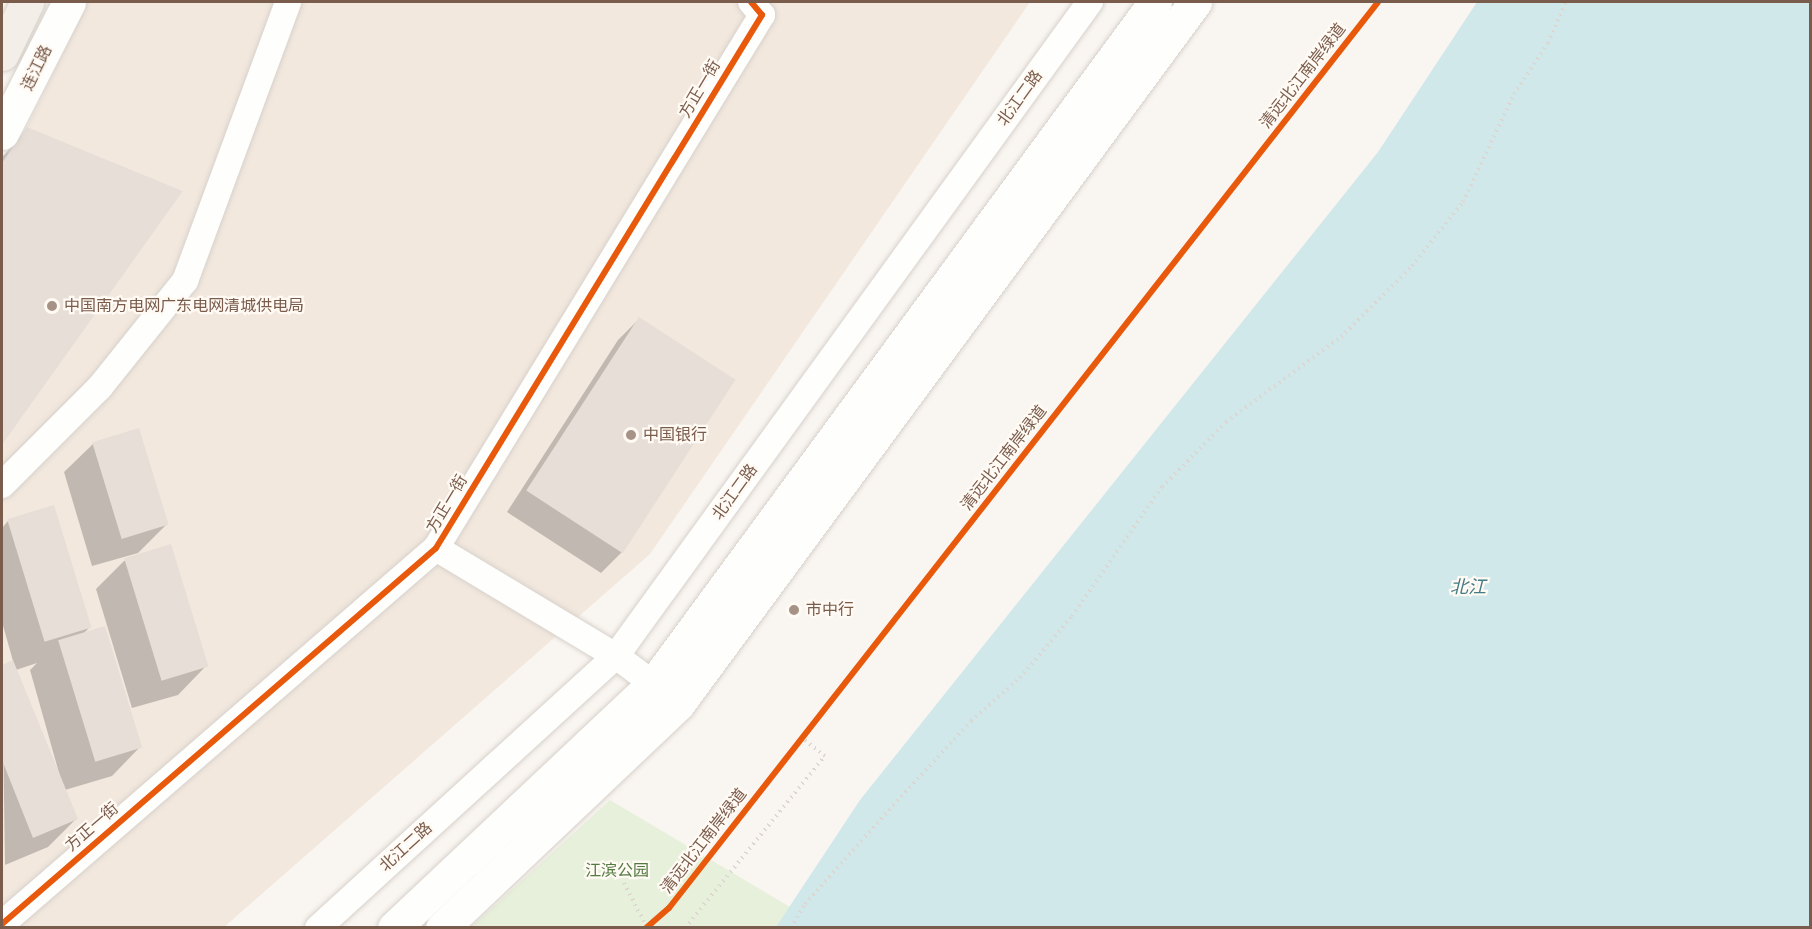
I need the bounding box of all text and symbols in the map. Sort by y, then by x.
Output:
street label: 清远北江南岸绿道 [1256,20,1350,132]
street label: 连江路 [18,42,56,94]
street label: 方正一街 [675,57,725,121]
street label: 北江二路 [993,66,1047,130]
place label: 中国南方电网广东电网清城供电局 [64,296,304,316]
marker: 中国南方电网广东电网清城供电局 [45,299,59,313]
street label: 清远北江南岸绿道 [957,402,1051,514]
place label: 中国银行 [643,425,707,445]
marker: 中国银行 [624,428,638,442]
street label: 北江二路 [708,460,762,524]
street label: 方正一街 [422,472,472,536]
water label: 北江 [1450,576,1486,598]
place label: 市中行 [806,600,854,620]
marker: 市中行 [787,603,801,617]
street label: 清远北江南岸绿道 [657,785,751,897]
street label: 方正一街 [62,799,122,855]
street label: 北江二路 [376,818,436,876]
park label: 江滨公园 [585,861,649,881]

